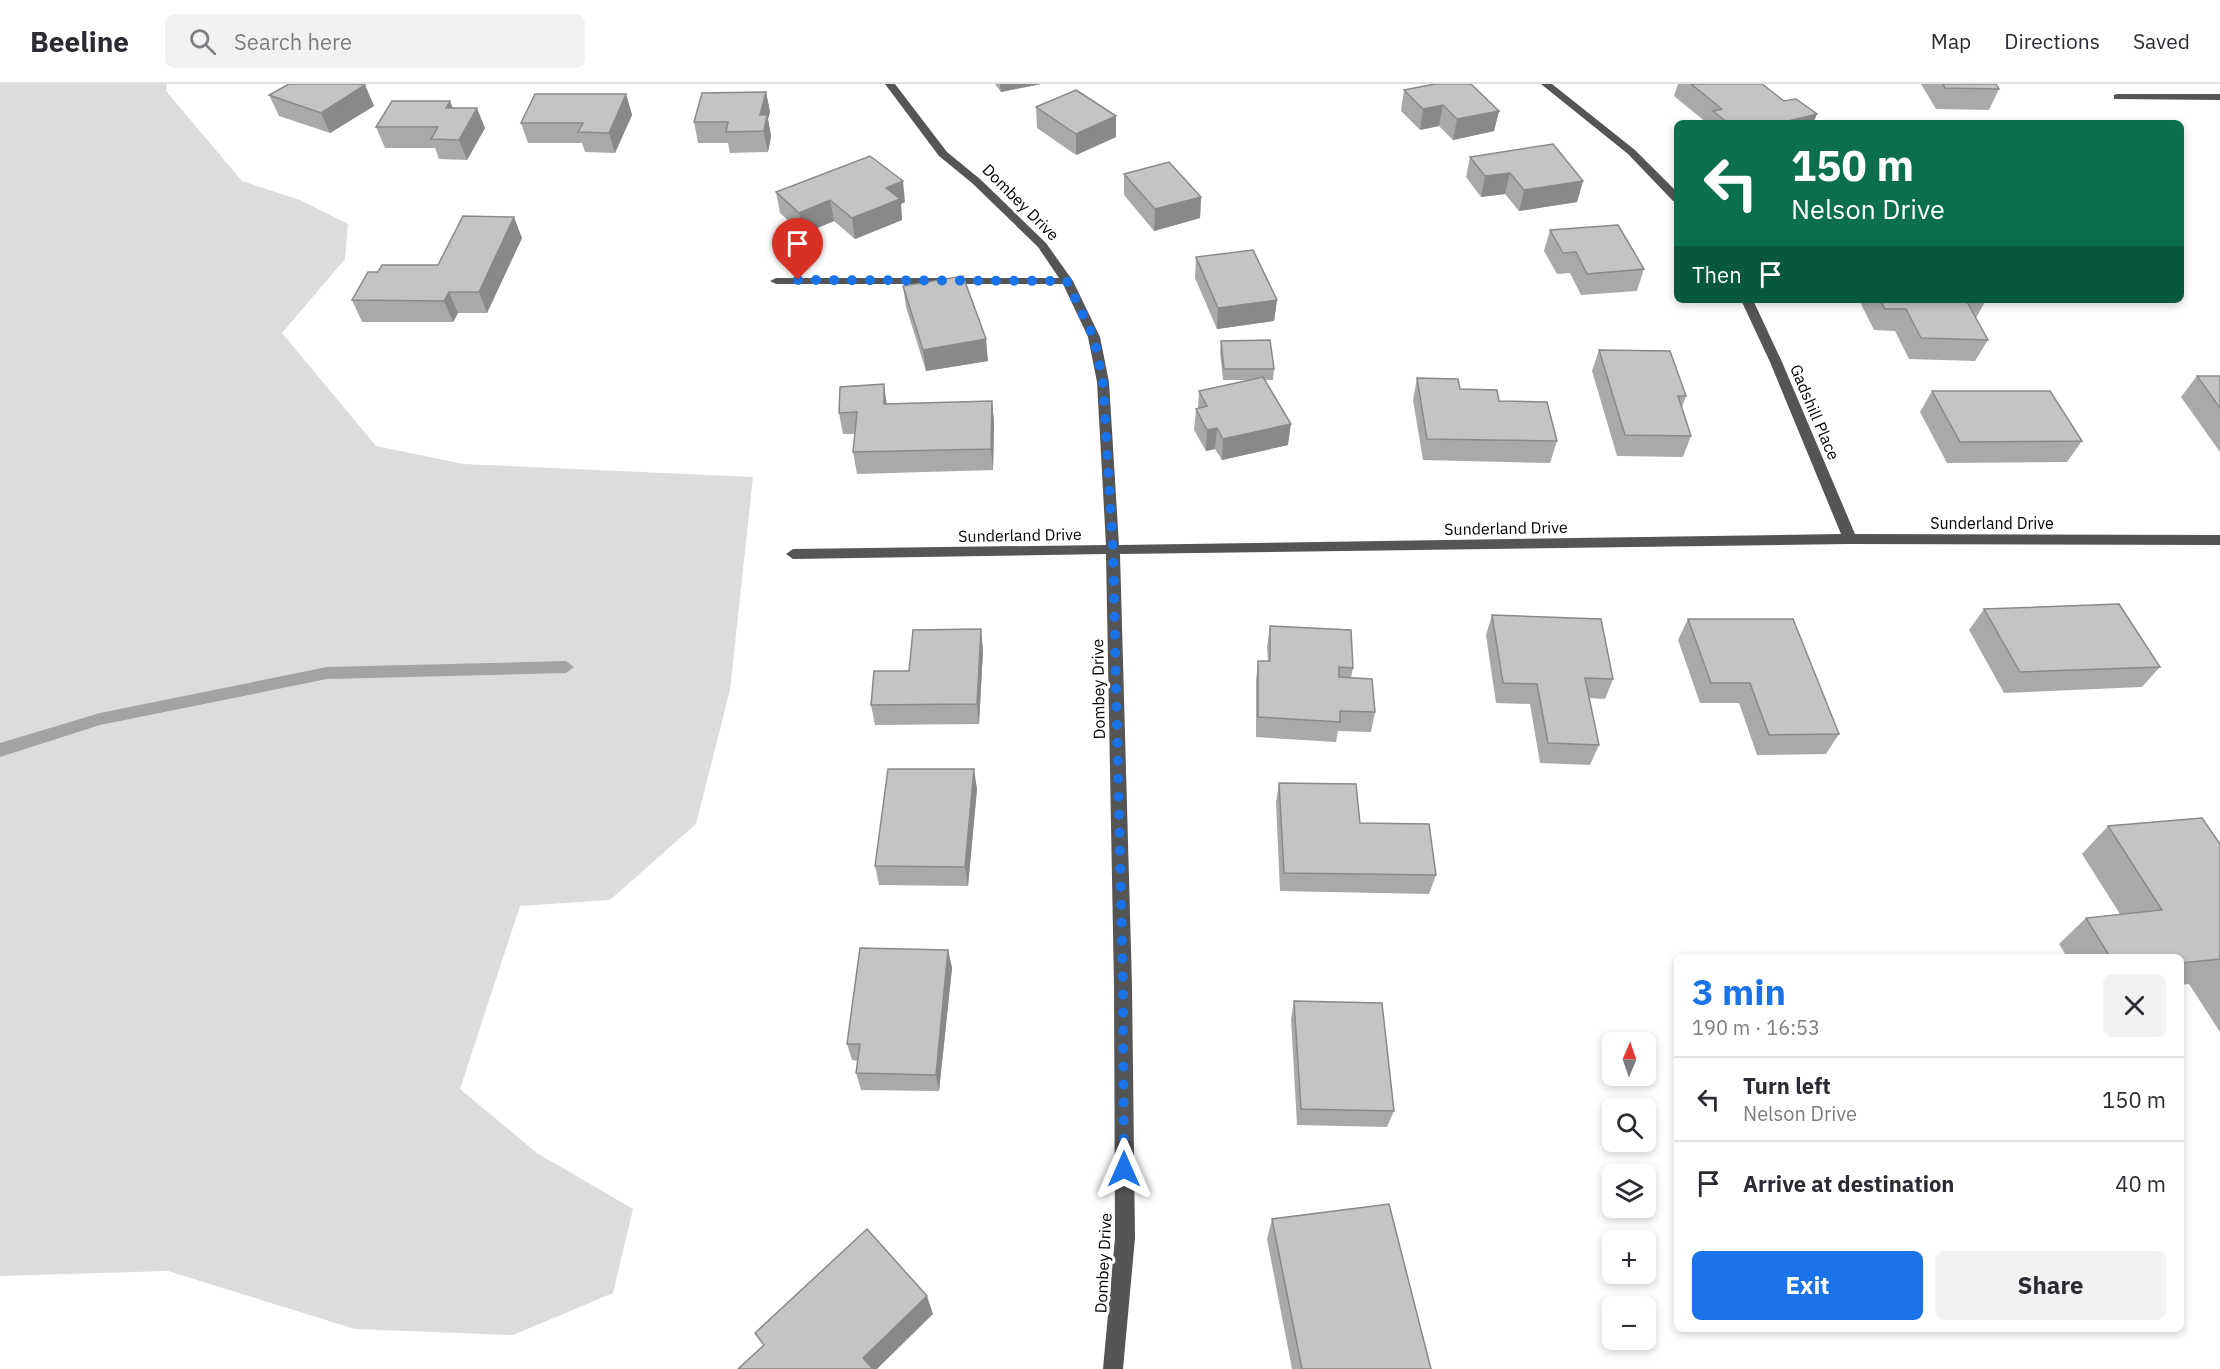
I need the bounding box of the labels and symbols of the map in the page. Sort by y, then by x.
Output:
street label: Dombey Drive [978,159,1064,245]
pin [772,218,823,280]
street label: Gadshill Place [1786,361,1844,463]
street label: Sunderland Drive [1930,513,2054,533]
street label: Sunderland Drive [1444,517,1568,539]
street label: Sunderland Drive [958,524,1082,546]
street label: Dombey Drive [1087,638,1109,739]
north arrow [1602,1032,1656,1086]
position arrow [1092,1137,1156,1201]
street label: Dombey Drive [1090,1212,1116,1314]

